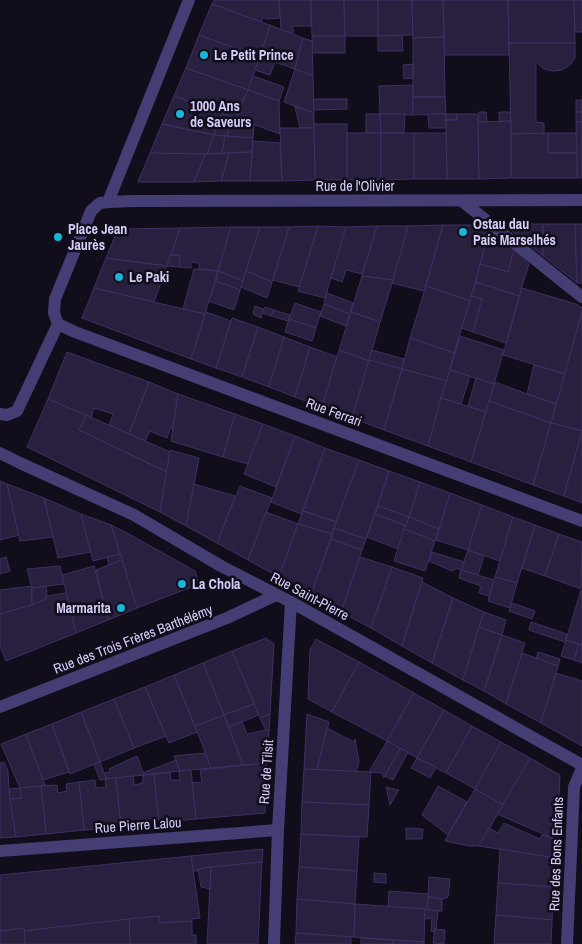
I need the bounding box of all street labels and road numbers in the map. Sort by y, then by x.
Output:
street label: Rue de l'Olivier [316,177,395,195]
street label: Rue Ferrari [304,394,364,430]
street label: Rue Saint-Pierre [268,568,352,624]
street label: Rue des Trois Frères Barthélémy [51,600,215,678]
street label: Rue de Tilsit [255,739,277,805]
street label: Rue des Bons Enfants [545,796,567,911]
street label: Rue Pierre Lalou [94,813,182,837]

